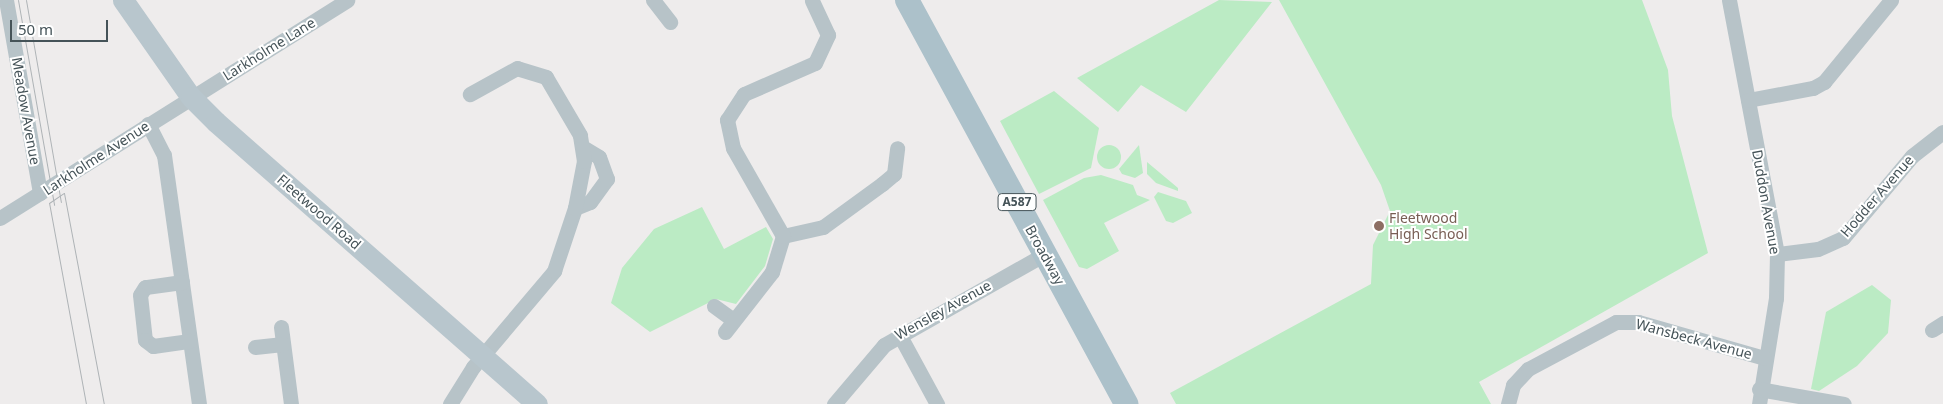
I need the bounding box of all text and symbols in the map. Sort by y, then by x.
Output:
scale bar [12,10,110,42]
street label: Larkholme Lane [220,14,318,84]
text: 50 m [18,19,53,39]
street label: Meadow Avenue [8,56,44,166]
street label: Larkholme Avenue [40,117,152,199]
street label: Duddon Avenue [1749,148,1783,256]
street label: Hodder Avenue [1837,152,1917,240]
street label: Fleetwood Road [274,171,364,253]
road number: A587 [997,192,1037,212]
place label: Fleetwood High School [1389,210,1467,242]
marker: Fleetwood High School [1373,220,1385,232]
street label: Broadway [1022,222,1068,288]
street label: Wensley Avenue [892,277,994,343]
street label: Wansbeck Avenue [1634,315,1754,363]

